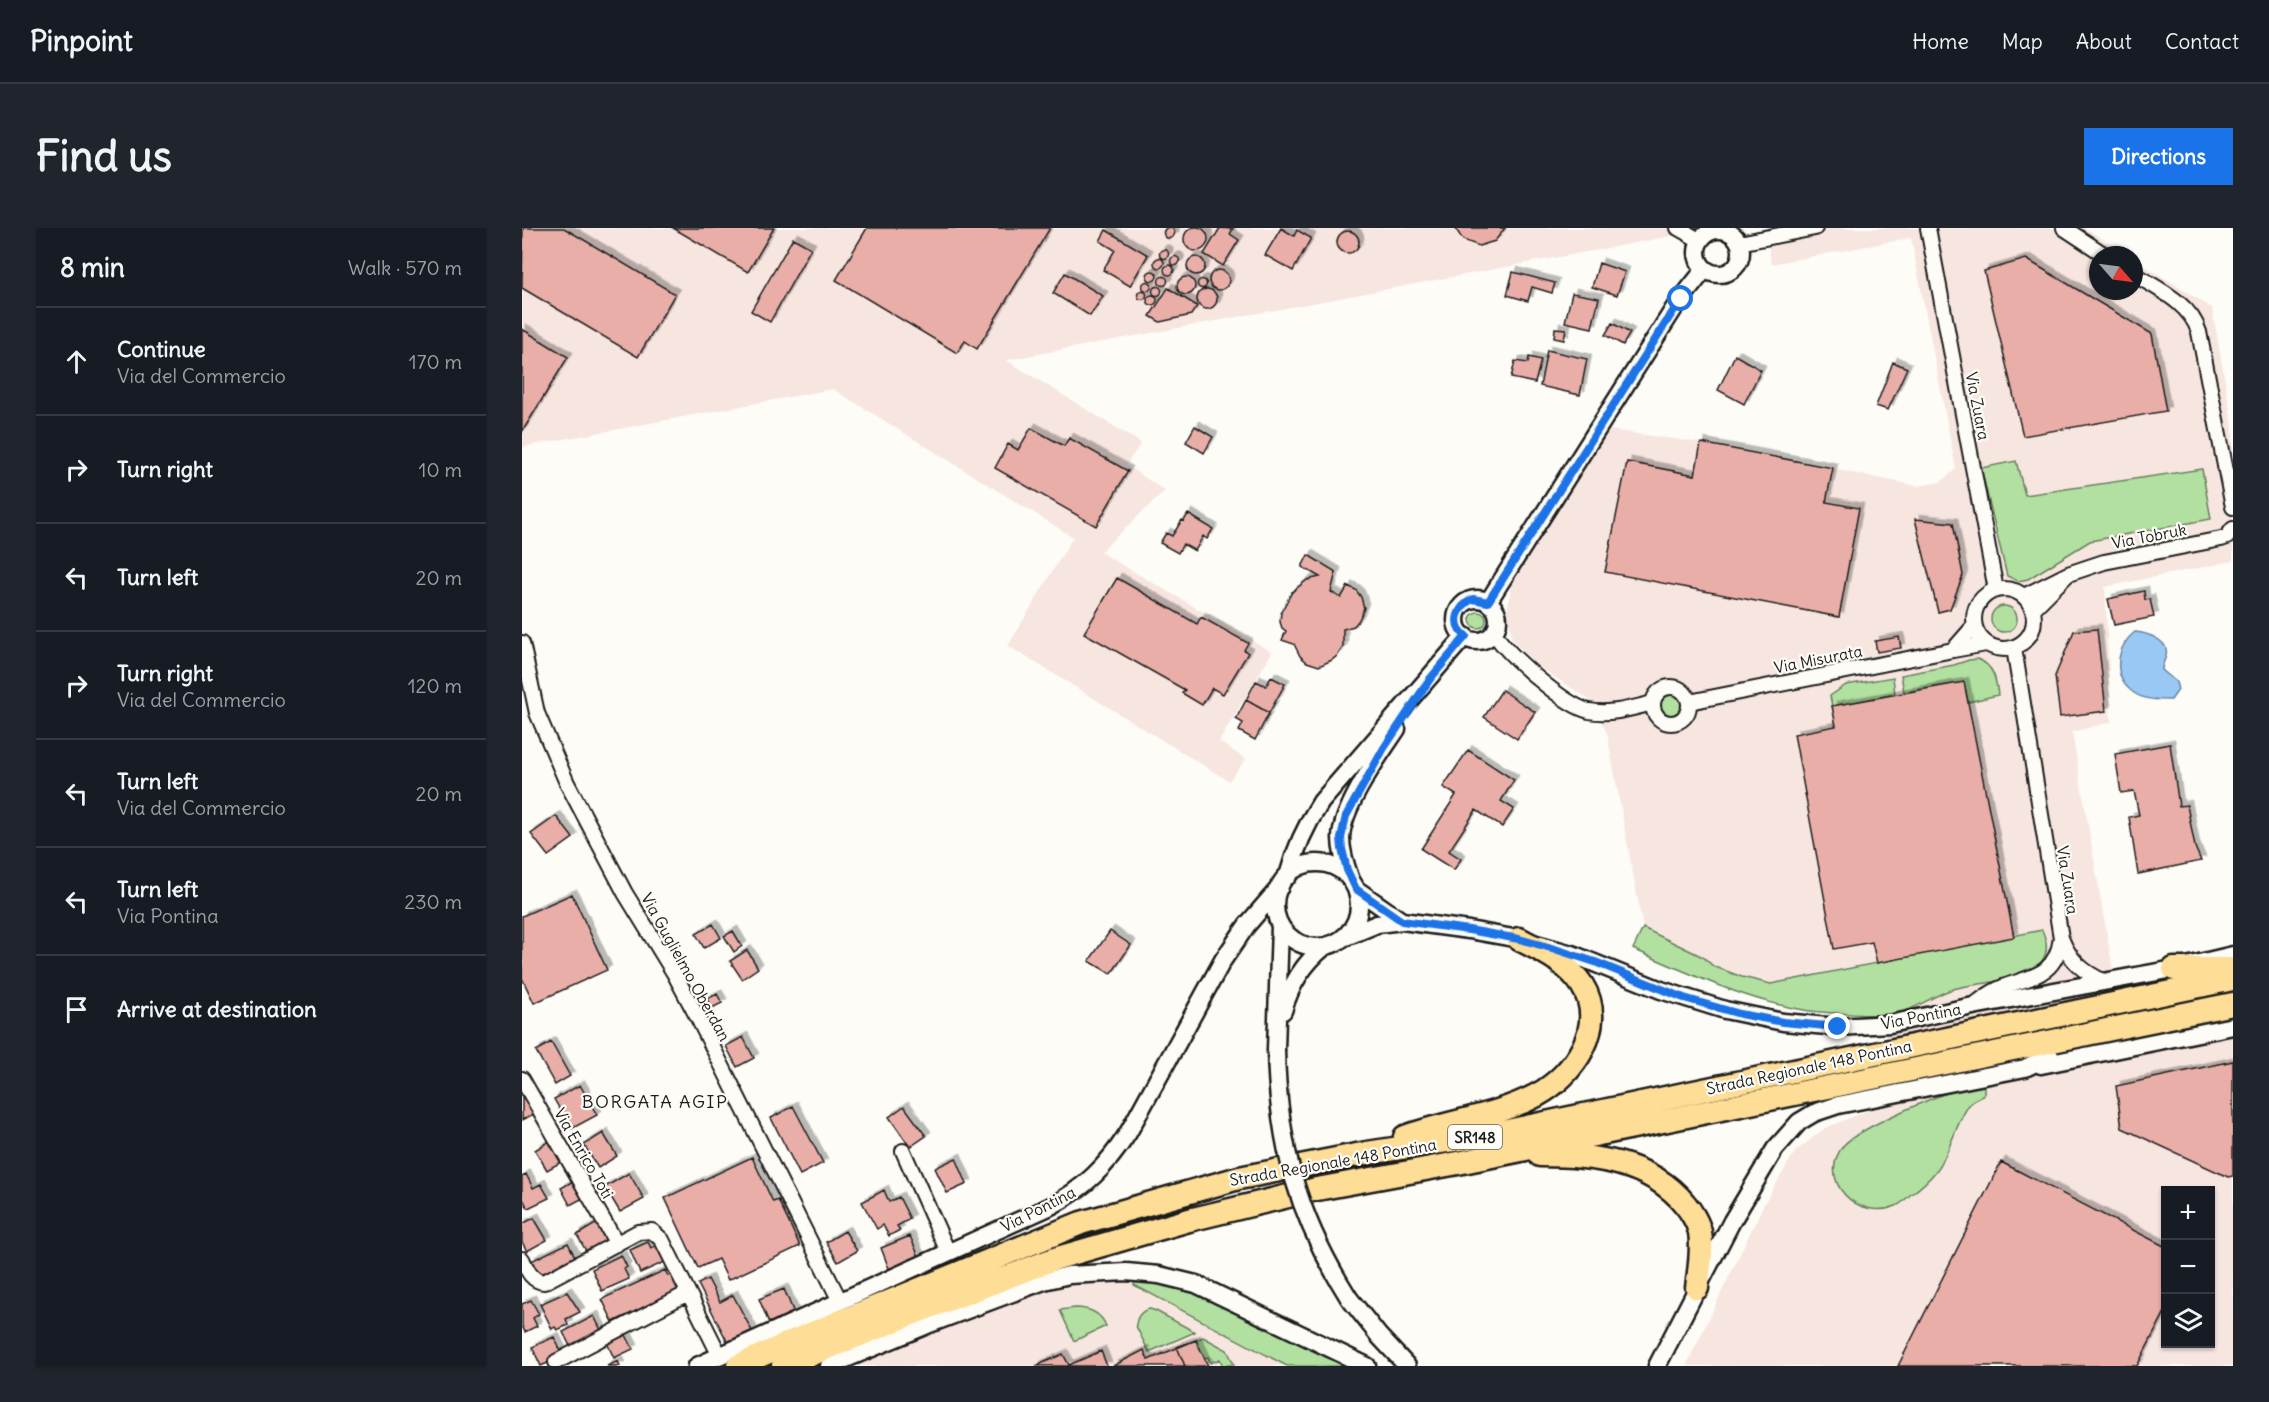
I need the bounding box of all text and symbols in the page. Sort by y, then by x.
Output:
text: Pinpoint [30,23,133,59]
text: Home [1912,28,1969,55]
text: Map [2002,28,2043,55]
text: About [2076,28,2132,55]
text: Contact [2165,28,2239,55]
button: Directions [2084,128,2233,185]
text: Find us [36,130,172,182]
north arrow [2089,246,2143,300]
text: 8 min [60,251,125,284]
text: Walk · 570 m [348,255,462,280]
route start [1667,285,1693,311]
text: Continue [117,335,206,363]
icon: ahead [60,345,93,378]
text: 170 m [409,349,462,374]
text: Via del Commercio [117,363,286,388]
street label: Via Zuara [1962,370,1994,442]
icon: right [60,453,93,486]
text: Turn right [117,455,213,483]
text: 10 m [419,457,462,482]
street label: Via Tobruk [2110,519,2188,553]
icon: left [60,561,93,594]
text: Turn left [117,563,198,591]
text: 20 m [416,565,462,590]
street label: Via Misurata [1772,641,1864,677]
text: Turn right [117,659,213,687]
icon: right [60,669,93,702]
text: 120 m [408,673,462,698]
text: Via del Commercio [117,687,286,712]
text: Turn left [117,767,198,795]
icon: left [60,777,93,810]
text: 20 m [416,781,462,806]
text: Via del Commercio [117,795,286,820]
street label: Via Zuara [2053,844,2083,916]
text: Turn left [117,875,198,903]
icon: left [60,885,93,918]
text: 230 m [404,889,462,914]
street label: Via Guglielmo Oberdan [637,889,735,1045]
text: Via Pontina [117,903,219,928]
icon: arrive [60,993,93,1026]
text: Arrive at destination [117,995,317,1023]
street label: Via Pontina [1879,998,1963,1034]
route end [1824,1013,1850,1039]
street label: Strada Regionale 148 Pontina [1704,1035,1914,1099]
district label: BORGATA AGIP [582,1090,728,1113]
street label: Via Enrico Toti [550,1104,618,1202]
road number: SR148 [1448,1125,1502,1149]
street label: Strada Regionale 148 Pontina [1228,1134,1438,1190]
street label: Via Pontina [997,1182,1079,1236]
map controls [2161,1186,2215,1348]
button: + [2161,1186,2215,1240]
button: − [2161,1240,2215,1294]
button: layers [2161,1294,2215,1348]

